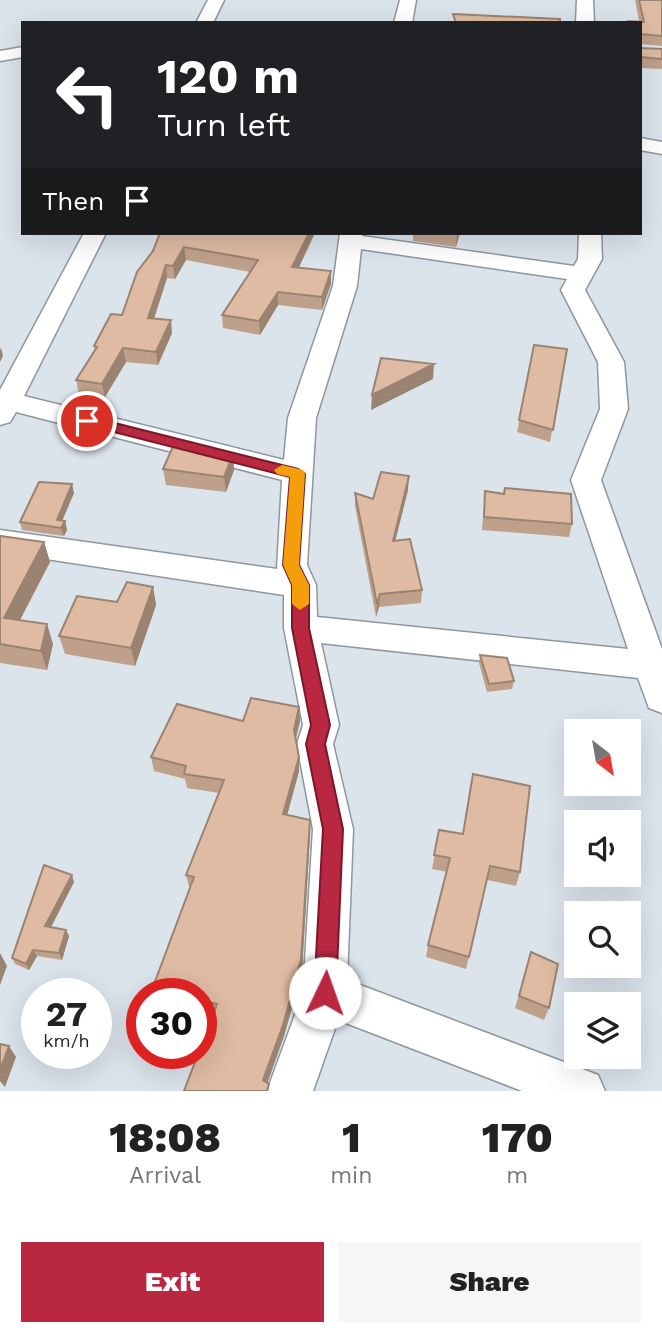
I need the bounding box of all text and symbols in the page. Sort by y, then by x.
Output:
text: 120 m [157,47,299,105]
icon: left [42,49,133,140]
text: Turn left [157,106,290,144]
icon: arrive [118,182,156,220]
text: Then [42,186,104,216]
pin [57,391,117,451]
icon: arrive [68,402,106,440]
north arrow [564,719,640,796]
map controls [564,719,641,1069]
button: sound [564,810,641,887]
button: search [564,901,641,978]
position arrow [288,956,362,1030]
speed limit sign: 30 [126,978,217,1069]
button: layers [564,992,641,1069]
text: 27 [46,993,87,1035]
text: km/h [43,1030,90,1051]
text: 18:08 [109,1113,221,1162]
text: 1 [342,1113,361,1162]
text: 170 [482,1113,553,1162]
text: Arrival [129,1162,201,1189]
text: min [330,1162,372,1189]
text: m [506,1162,528,1189]
button: Exit [21,1242,324,1322]
button: Share [338,1242,641,1322]

